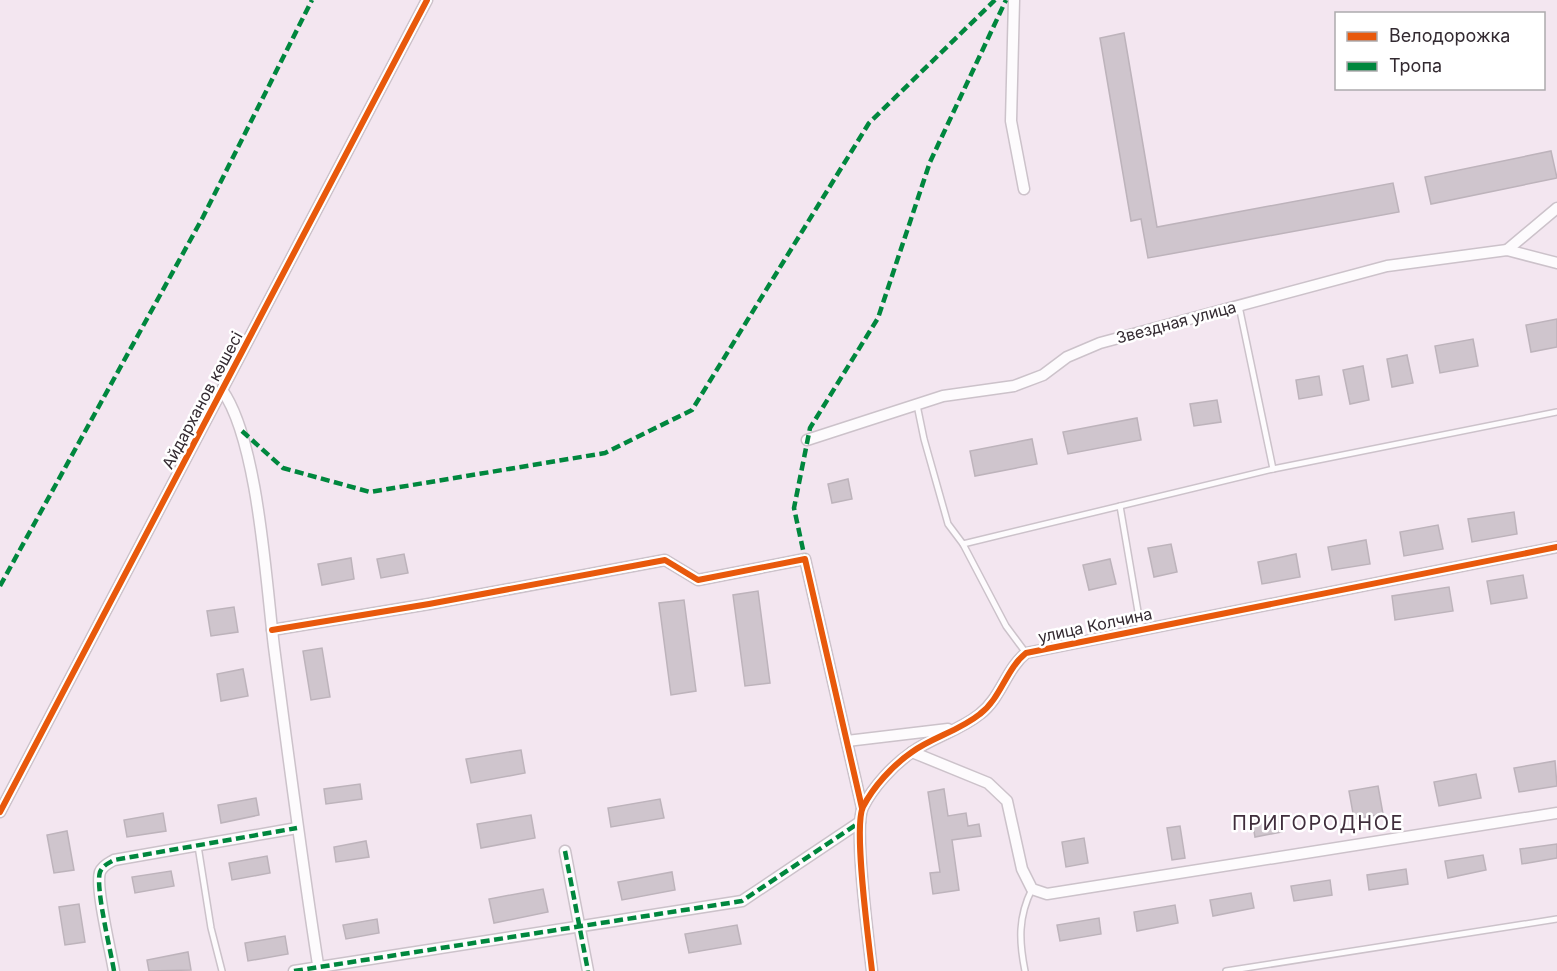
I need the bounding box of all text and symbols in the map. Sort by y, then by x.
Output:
legend [1335,12,1545,90]
text: Велодорожка [1389,25,1510,46]
text: Тропа [1389,55,1442,76]
street label: Звездная улица [1114,296,1238,348]
street label: Айдарханов көшесі [157,328,247,472]
street label: улица Колчина [1036,603,1154,647]
district label: ПРИГОРОДНОЕ [1232,811,1404,835]

